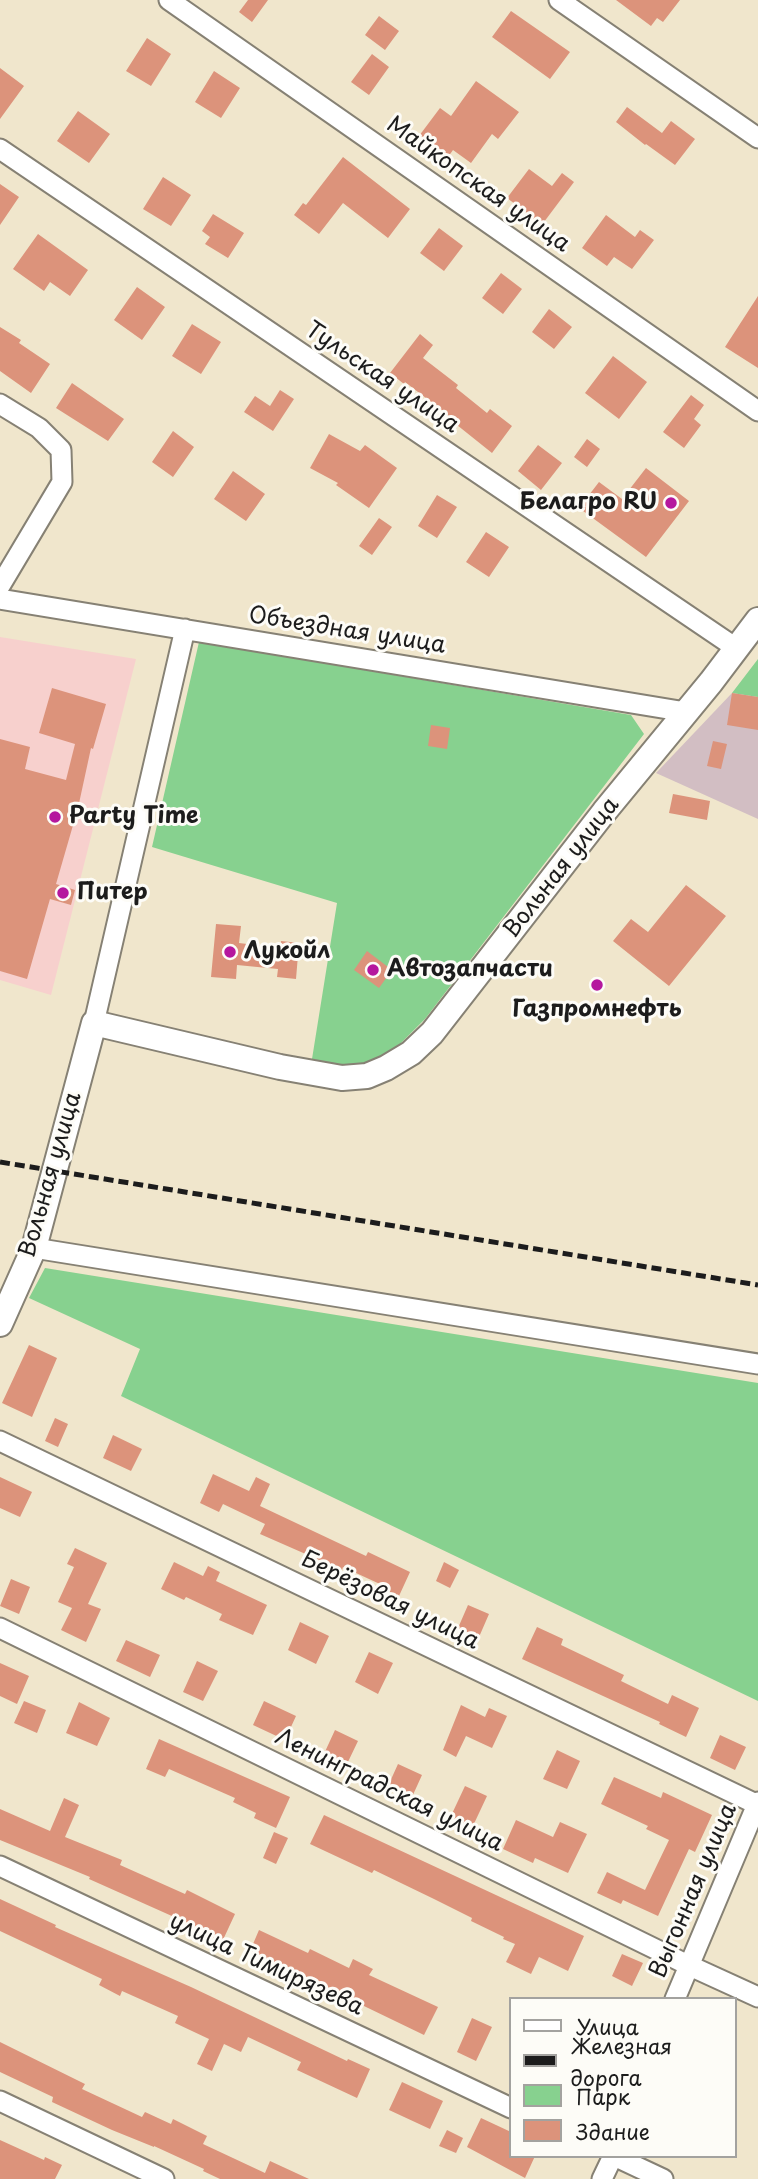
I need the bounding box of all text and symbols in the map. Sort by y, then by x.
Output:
street label: Майкопская улица [381,111,575,259]
street label: Тульская улица [300,316,464,440]
place label: Белагро RU [520,489,657,517]
marker: Белагро RU [663,495,679,511]
street label: Объездная улица [247,602,447,660]
street label: Вольная улица [498,792,626,944]
place label: Party Time [69,803,199,831]
marker: Party Time [47,809,63,825]
place label: Питер [77,879,148,907]
marker: Питер [55,885,71,901]
place label: Лукойл [244,938,330,966]
marker: Лукойл [222,944,238,960]
place label: Автозапчасти [387,956,553,984]
marker: Автозапчасти [365,962,381,978]
marker: Газпромнефть [589,977,605,993]
place label: Газпромнефть [512,996,682,1024]
street label: Вольная улица [14,1089,88,1261]
street label: Берёзовая улица [297,1546,483,1656]
street label: Ленинградская улица [271,1724,507,1858]
street label: Выгонная улица [645,1799,743,1983]
street label: улица Тимирязева [165,1908,367,2022]
legend [510,1997,737,2158]
text: Улица [576,2010,639,2042]
text: Железная дорога [571,2029,672,2093]
text: Парк [576,2080,630,2112]
text: Здание [576,2115,650,2147]

